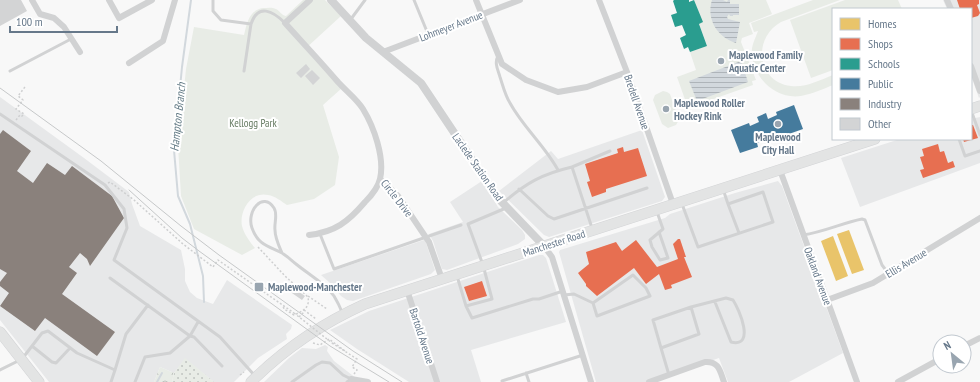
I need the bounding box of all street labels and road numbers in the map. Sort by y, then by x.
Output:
street label: Lohmeyer Avenue [417,7,485,44]
street label: Bredell Avenue [621,73,653,132]
street label: Laclede Station Road [449,130,507,204]
street label: Circle Drive [378,176,416,220]
street label: Manchester Road [521,226,587,260]
street label: Oakland Avenue [801,245,835,308]
street label: Ellis Avenue [883,245,930,281]
street label: Bartold Avenue [406,306,438,366]

